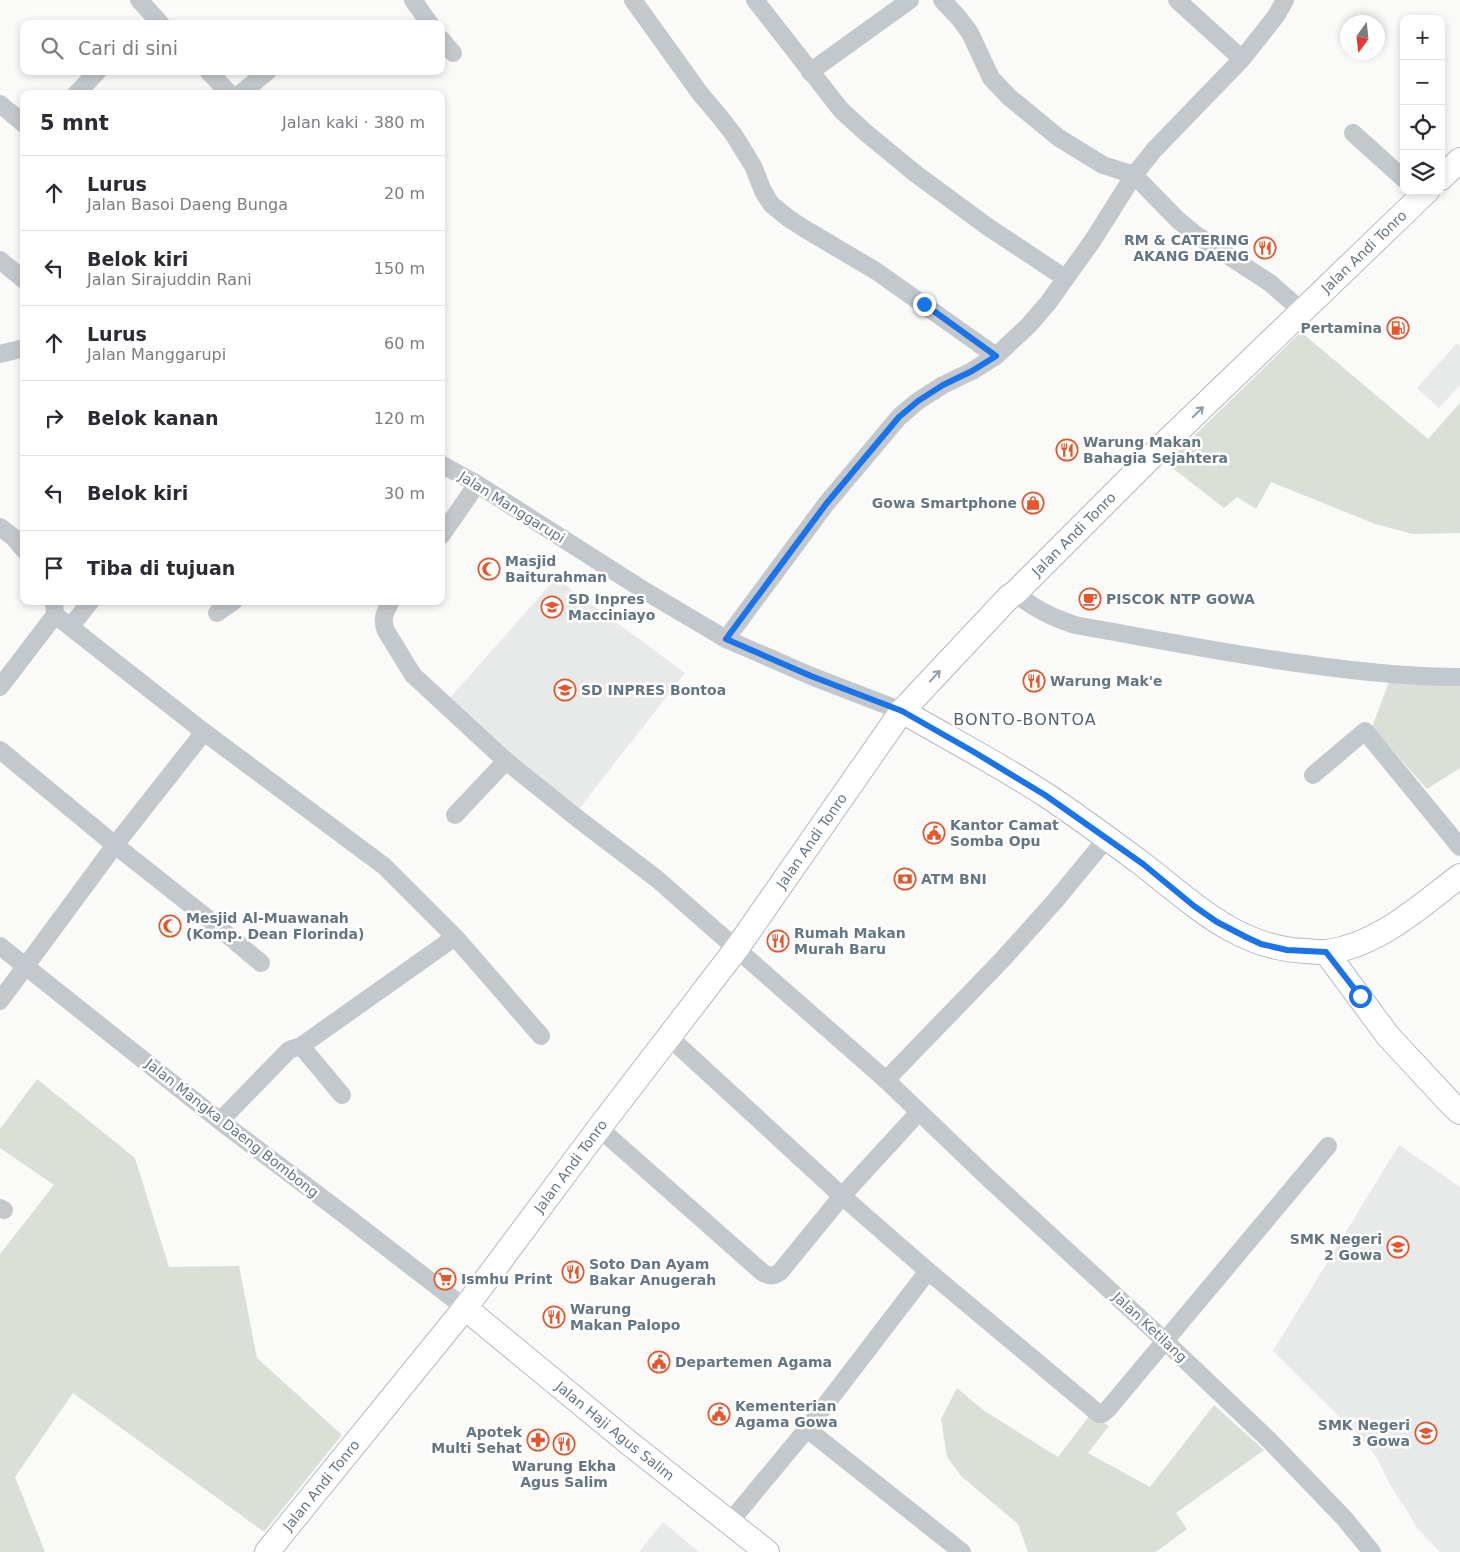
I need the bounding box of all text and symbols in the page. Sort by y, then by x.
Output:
north arrow [1340,15,1385,60]
map controls [1400,15,1445,195]
button: + [1400,15,1445,60]
search box [20,20,445,75]
icon: search [38,34,66,62]
text: Cari di sini [78,37,178,59]
button: − [1400,60,1445,105]
button: locate [1400,105,1445,150]
text: 5 mnt [40,111,109,135]
text: Jalan kaki · 380 m [282,113,425,132]
button: layers [1400,150,1445,195]
text: Lurus [87,173,147,195]
icon: ahead [40,179,68,207]
text: 20 m [384,184,425,203]
text: Jalan Basoi Daeng Bunga [87,195,288,214]
street label: Jalan Andi Tonro [1317,207,1410,297]
place label: RM & CATERING AKANG DAENG [1124,232,1249,264]
restaurant icon: RM & CATERING AKANG DAENG [1253,236,1277,260]
text: Belok kiri [87,248,188,270]
icon: left [40,254,68,282]
text: 150 m [374,259,425,278]
text: Jalan Sirajuddin Rani [87,270,252,289]
route end [913,293,936,316]
fuel station icon: Pertamina [1386,316,1410,340]
place label: Pertamina [1300,320,1382,336]
text: Lurus [87,323,147,345]
icon: ahead [40,329,68,357]
text: 60 m [384,334,425,353]
text: Jalan Manggarupi [87,345,226,364]
icon: right [40,404,68,432]
one-way arrow [1191,406,1203,418]
text: Belok kanan [87,407,219,429]
text: 120 m [374,409,425,428]
place label: Warung Makan Bahagia Sejahtera [1083,434,1228,466]
restaurant icon: Warung Makan Bahagia Sejahtera [1055,438,1079,462]
street label: Jalan Manggarupi [455,467,568,546]
icon: left [40,479,68,507]
text: Belok kiri [87,482,188,504]
text: 30 m [384,484,425,503]
street label: Jalan Andi Tonro [1028,489,1119,580]
shop icon: Gowa Smartphone [1021,491,1045,515]
place label: Gowa Smartphone [872,495,1017,511]
place label: Masjid Baiturahman [505,553,607,585]
icon: arrive [40,554,68,582]
text: Tiba di tujuan [87,557,235,579]
mosque icon: Masjid Baiturahman [477,557,501,581]
cafe icon: PISCOK NTP GOWA [1078,587,1102,611]
place label: SD Inpres Macciniayo [568,591,656,623]
place label: PISCOK NTP GOWA [1106,591,1255,607]
school or university icon: SD Inpres Macciniayo [540,595,564,619]
one-way arrow [929,669,941,682]
restaurant icon: Warung Mak'e [1022,669,1046,693]
place label: Warung Mak'e [1050,673,1163,689]
school or university icon: SD INPRES Bontoa [553,678,577,702]
place label: SD INPRES Bontoa [581,682,726,698]
district label: BONTO-BONTOA [953,710,1097,729]
street label: Jalan Andi Tonro [772,790,850,892]
place label: Kantor Camat Somba Opu [950,817,1059,849]
public building icon: Kantor Camat Somba Opu [922,821,946,845]
bank icon: ATM BNI [893,867,917,891]
place label: ATM BNI [921,871,987,887]
place label: Mesjid Al-Muawanah (Komp. Dean Florinda) [186,910,364,942]
mosque icon: Mesjid Al-Muawanah (Komp. Dean Florinda) [158,914,182,938]
place label: Rumah Makan Murah Baru [794,925,906,957]
restaurant icon: Rumah Makan Murah Baru [766,929,790,953]
route start [1349,985,1372,1008]
street label: Jalan Mangka Daeng Bombong [142,1055,322,1200]
street label: Jalan Andi Tonro [530,1117,610,1217]
place label: SMK Negeri 2 Gowa [1290,1231,1382,1263]
school or university icon: SMK Negeri 2 Gowa [1386,1235,1410,1259]
place label: Soto Dan Ayam Bakar Anugerah [589,1256,716,1288]
restaurant icon: Soto Dan Ayam Bakar Anugerah [561,1260,585,1284]
supermarket icon: Ismhu Print [433,1267,457,1291]
place label: Ismhu Print [461,1271,553,1287]
street label: Jalan Ketilang [1109,1288,1190,1365]
place label: Warung Makan Palopo [570,1301,681,1333]
restaurant icon: Warung Makan Palopo [542,1305,566,1329]
public building icon: Departemen Agama [647,1350,671,1374]
place label: Departemen Agama [675,1354,832,1370]
street label: Jalan Haji Agus Salim [552,1377,678,1484]
place label: Kementerian Agama Gowa [735,1398,838,1430]
public building icon: Kementerian Agama Gowa [707,1402,731,1426]
place label: SMK Negeri 3 Gowa [1318,1417,1410,1449]
school or university icon: SMK Negeri 3 Gowa [1414,1421,1438,1445]
place label: Apotek Multi Sehat [431,1424,523,1456]
pharmacy icon: Apotek Multi Sehat [526,1428,550,1452]
restaurant icon: Warung Ekha Agus Salim [552,1432,576,1456]
street label: Jalan Andi Tonro [279,1437,363,1534]
place label: Warung Ekha Agus Salim [512,1458,616,1490]

